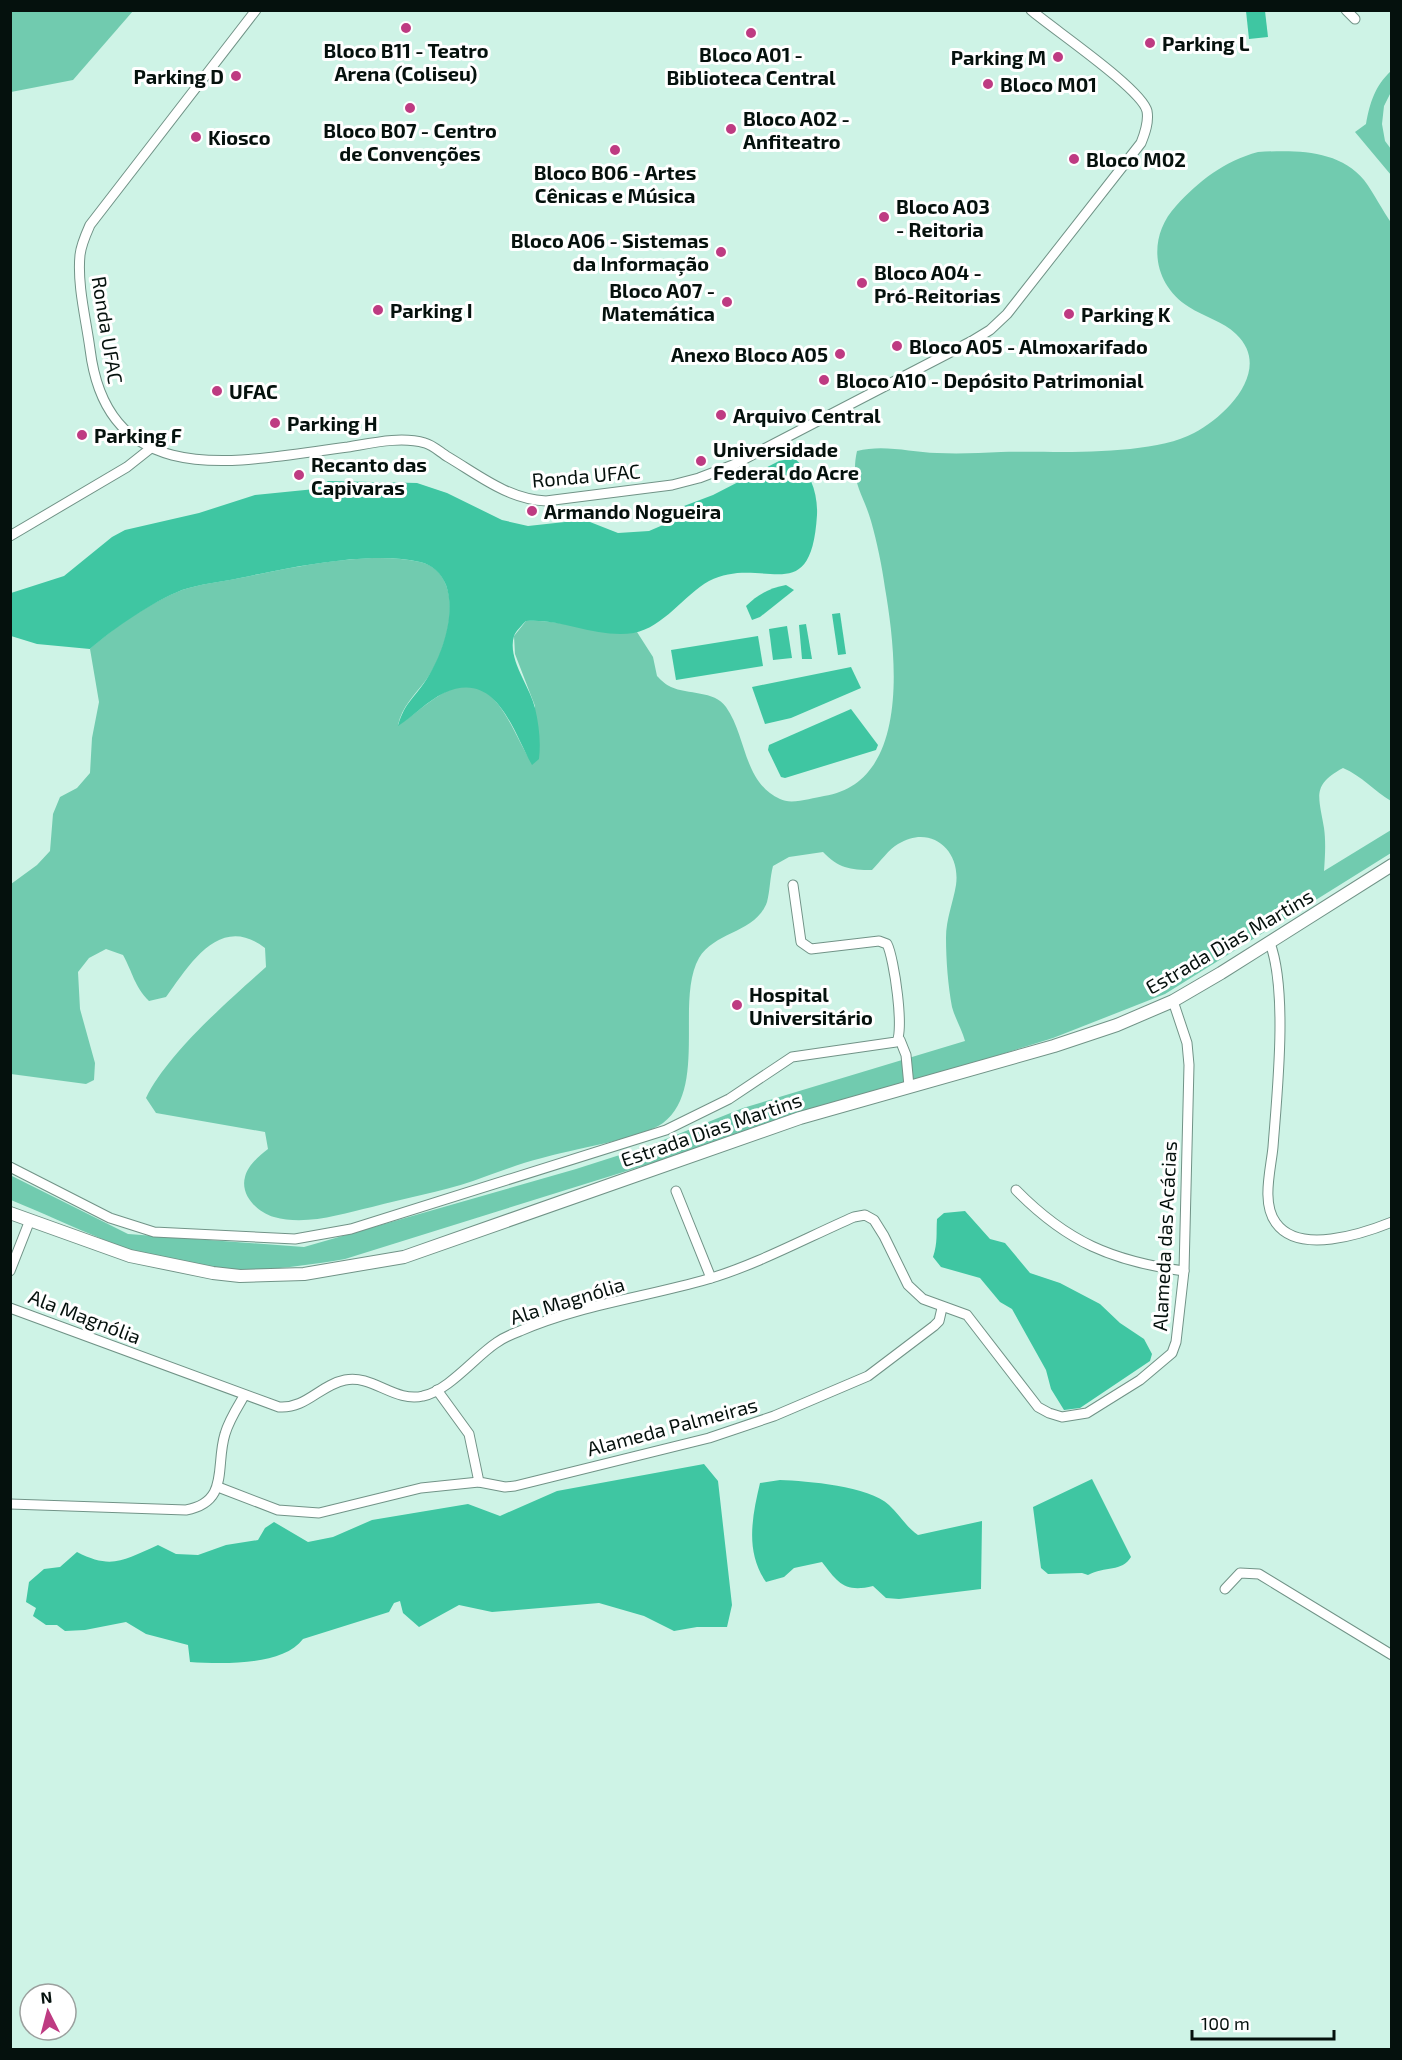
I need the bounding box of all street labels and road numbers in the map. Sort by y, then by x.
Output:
street label: Ronda UFAC [88,274,128,386]
street label: Ronda UFAC [531,458,641,492]
street label: Estrada Dias Martins [1141,883,1317,999]
street label: Estrada Dias Martins [617,1087,805,1171]
street label: Alameda das Acácias [1147,1140,1181,1332]
street label: Ala Magnólia [507,1271,627,1329]
street label: Ala Magnólia [25,1284,145,1348]
street label: Alameda Palmeiras [584,1392,760,1460]

